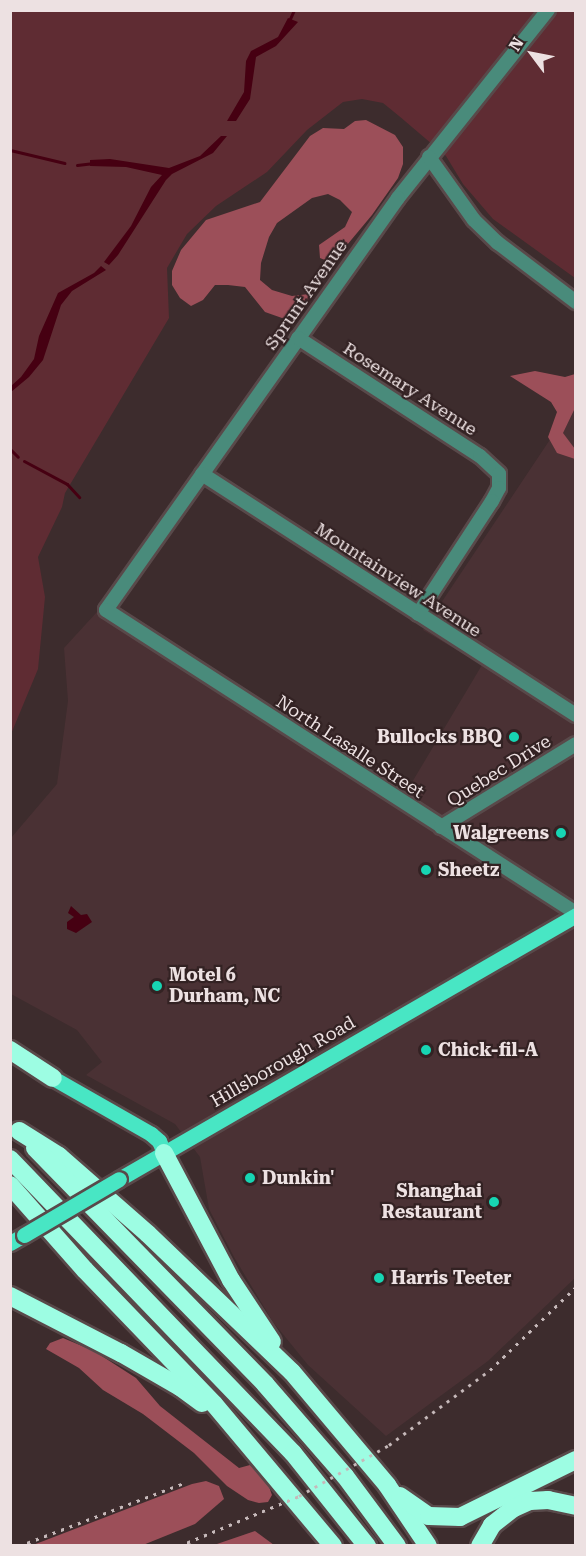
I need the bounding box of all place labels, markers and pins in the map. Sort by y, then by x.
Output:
place label: Bullocks BBQ [377,726,502,748]
marker: Bullocks BBQ [507,730,521,744]
place label: Walgreens [453,822,549,844]
marker: Walgreens [554,826,568,840]
place label: Sheetz [438,859,499,881]
marker: Sheetz [419,863,433,877]
place label: Motel 6 Durham, NC [169,965,280,1008]
marker: Motel 6 Durham, NC [150,979,164,993]
place label: Chick-fil-A [438,1039,538,1061]
marker: Chick-fil-A [419,1043,433,1057]
place label: Dunkin' [262,1167,334,1189]
marker: Dunkin' [243,1171,257,1185]
place label: Shanghai Restaurant [382,1181,482,1224]
marker: Shanghai Restaurant [487,1195,501,1209]
place label: Harris Teeter [391,1267,511,1289]
marker: Harris Teeter [372,1271,386,1285]

